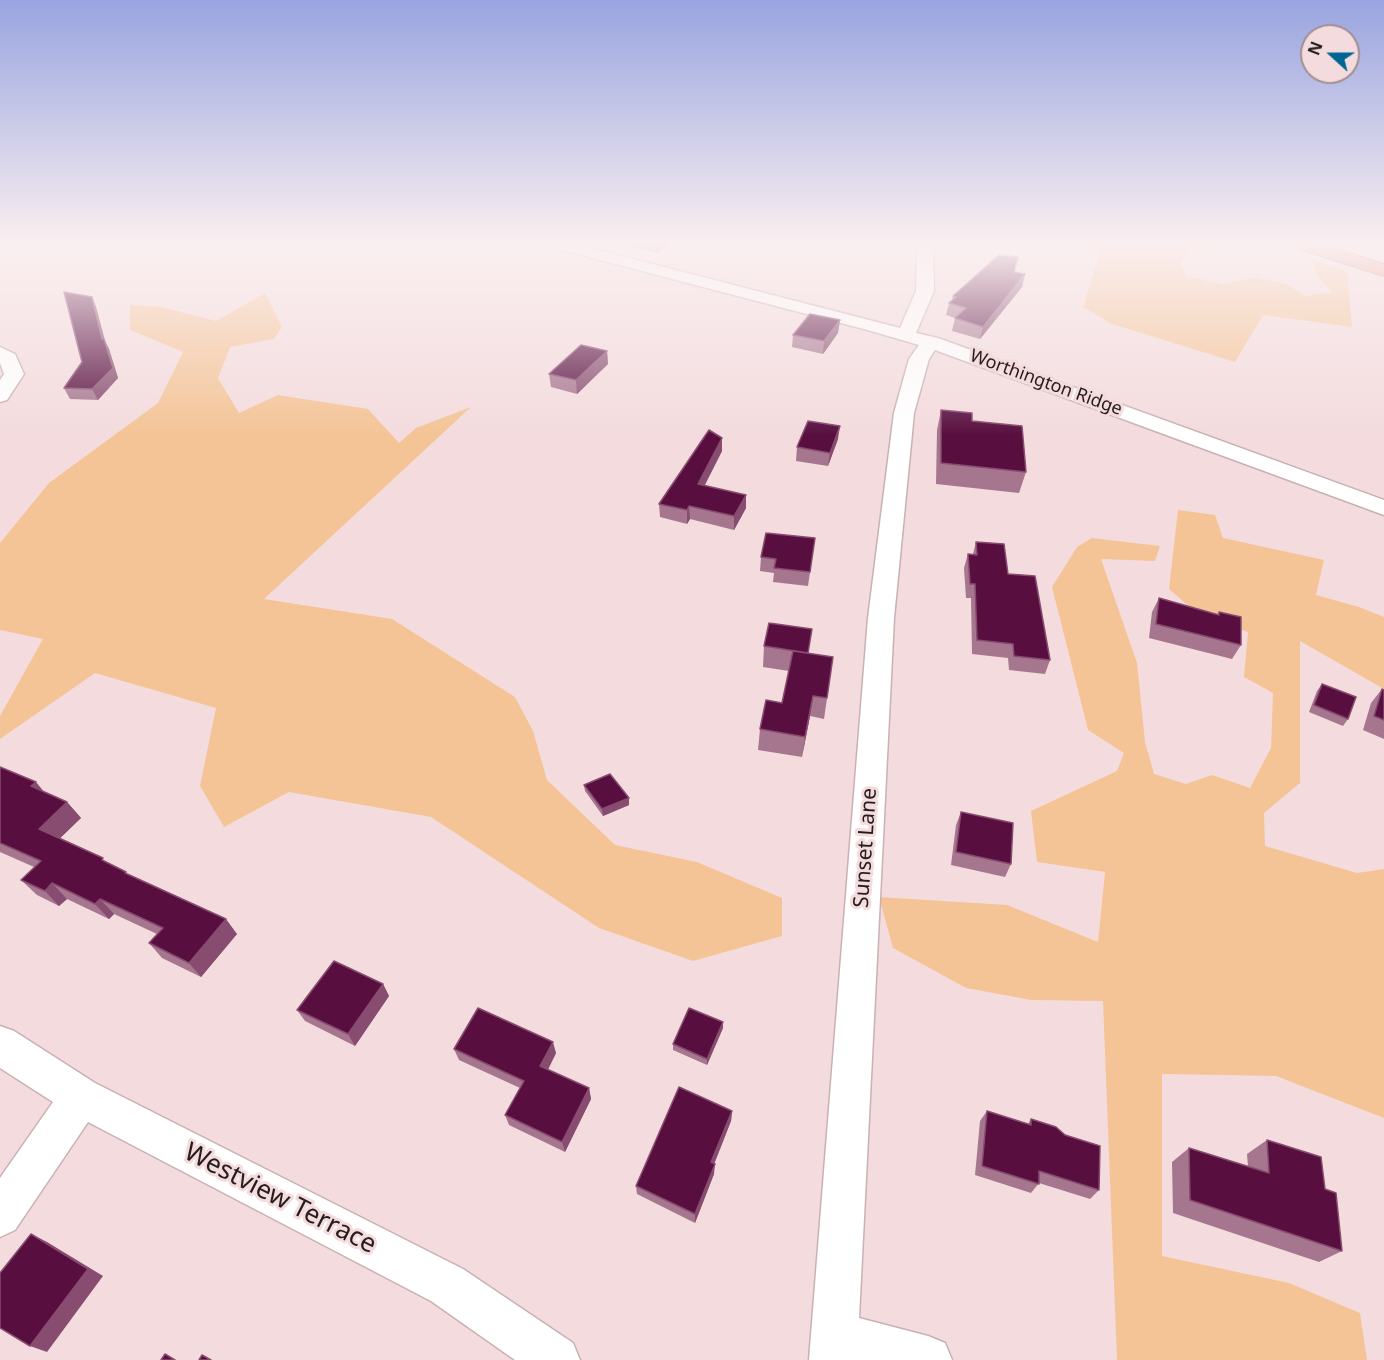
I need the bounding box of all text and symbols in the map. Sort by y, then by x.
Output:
north arrow [1300,24,1360,84]
text: N [1302,38,1328,58]
street label: Worthington Ridge [967,345,1125,421]
street label: Sunset Lane [849,787,883,909]
street label: Westview Terrace [179,1137,381,1261]

